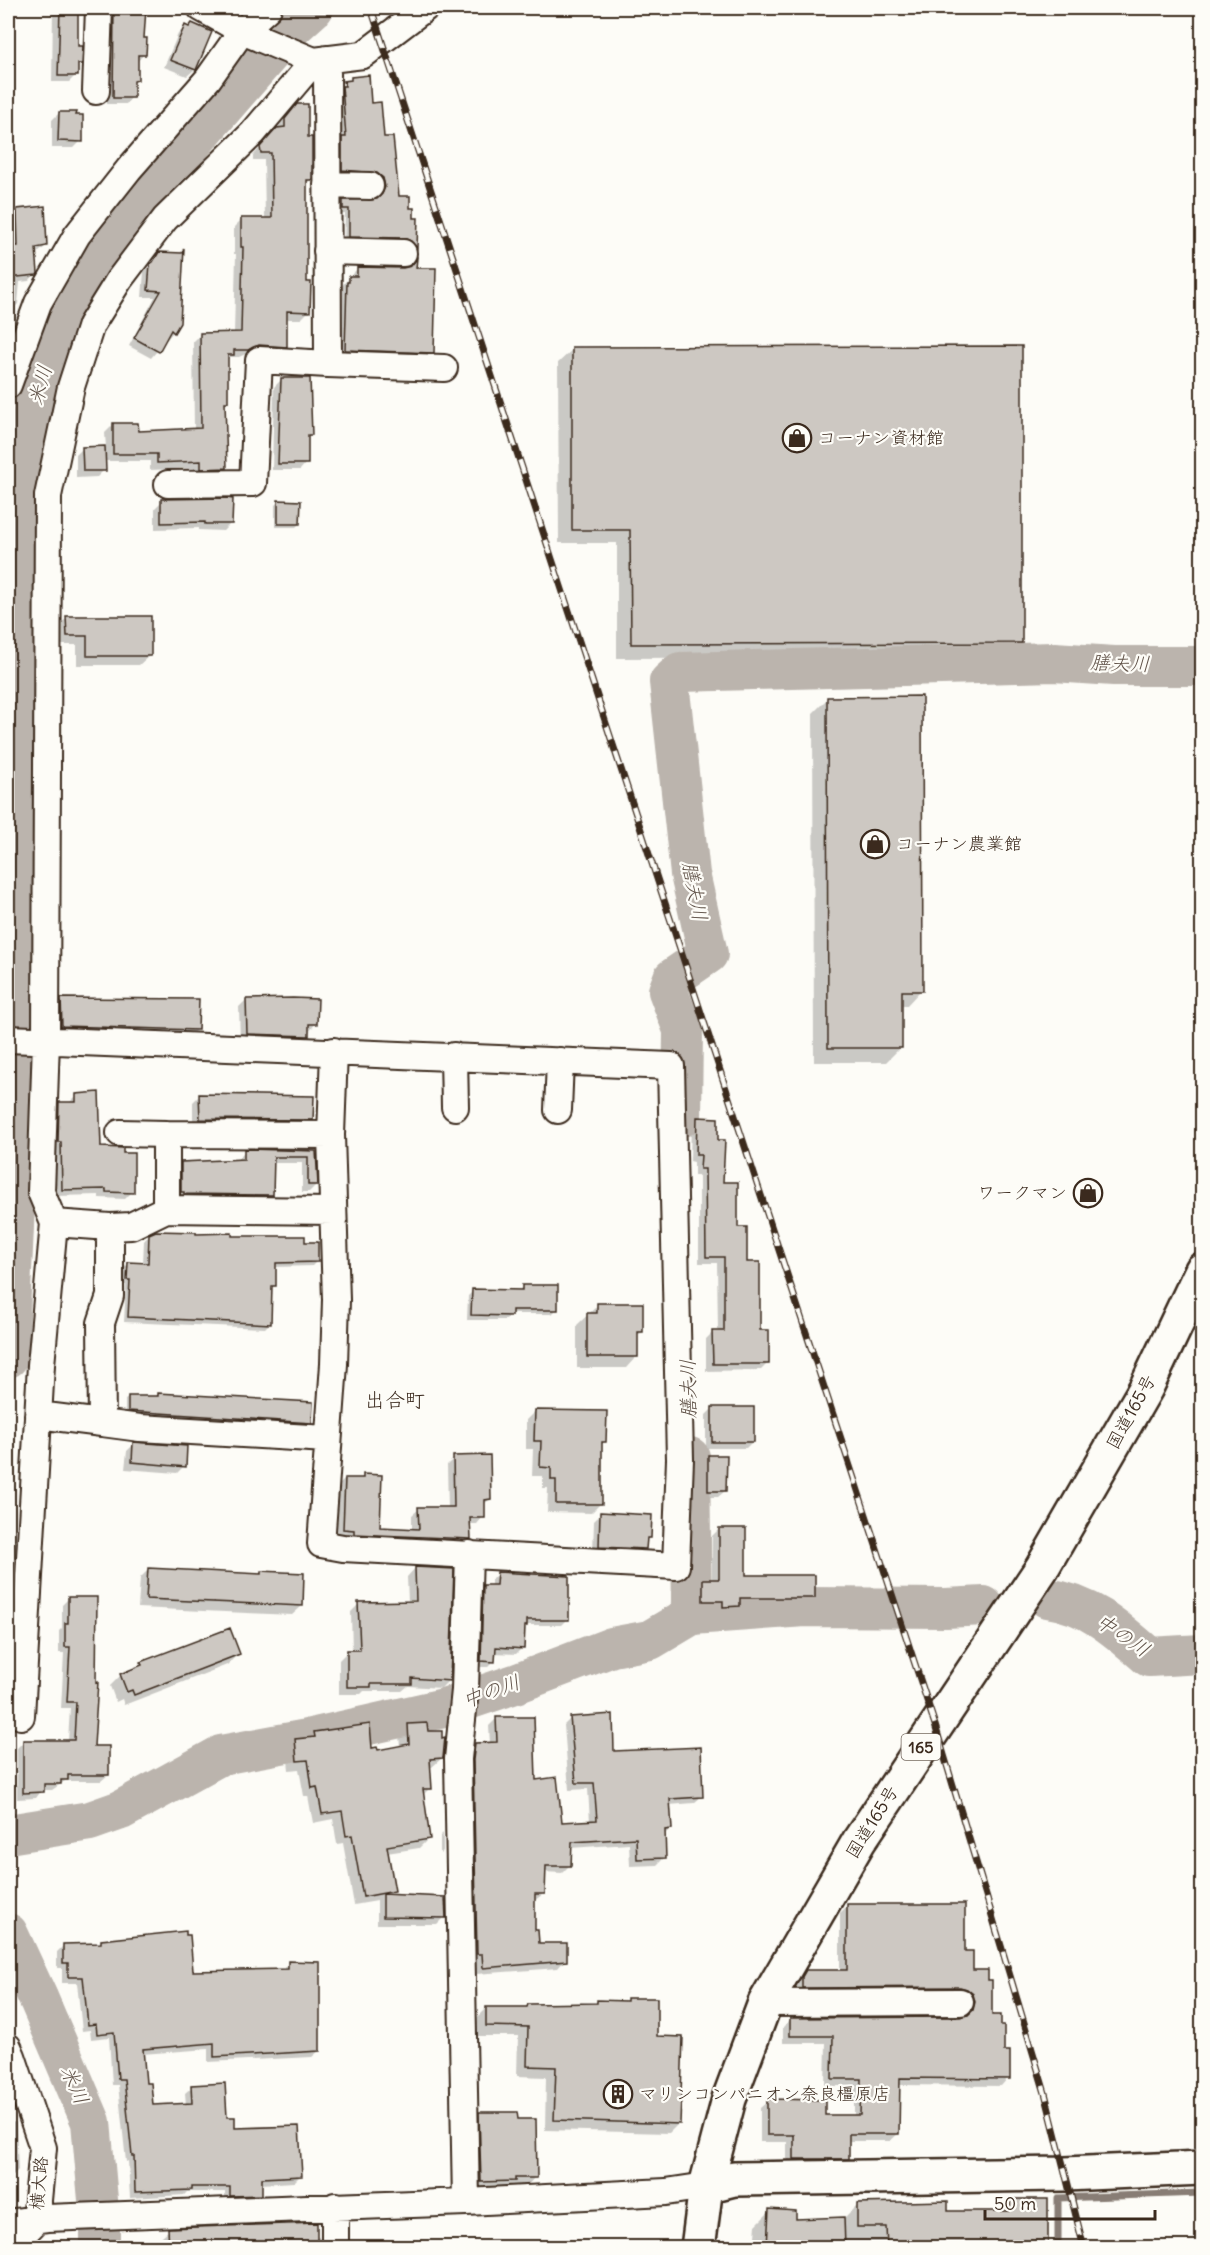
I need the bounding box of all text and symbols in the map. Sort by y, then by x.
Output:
water label: 米川 [22,362,57,407]
shop icon: コーナン資材館 [781,422,813,454]
place label: コーナン資材館 [818,426,944,449]
water label: 膳夫川 [1090,649,1150,676]
shop icon: コーナン農業館 [859,828,891,860]
place label: コーナン農業館 [896,832,1022,855]
water label: 膳夫川 [677,859,713,923]
shop icon: ワークマン [1072,1177,1104,1209]
place label: ワークマン [977,1181,1067,1204]
water label: 膳夫川 [674,1359,701,1419]
street label: 国道165号 [1101,1370,1160,1453]
district label: 出合町 [365,1387,425,1412]
water label: 中の川 [1091,1607,1155,1662]
water label: 中の川 [458,1669,523,1713]
road number: 165 [902,1734,940,1760]
street label: 国道165号 [840,1781,903,1863]
water label: 米川 [56,2061,95,2108]
building icon: マリンコンパニオン奈良橿原店 [602,2078,634,2110]
place label: マリンコンパニオン奈良橿原店 [639,2082,890,2105]
street label: 横大路 [25,2155,52,2211]
scale bar [985,2183,1154,2221]
text: 50 m [994,2192,1036,2215]

